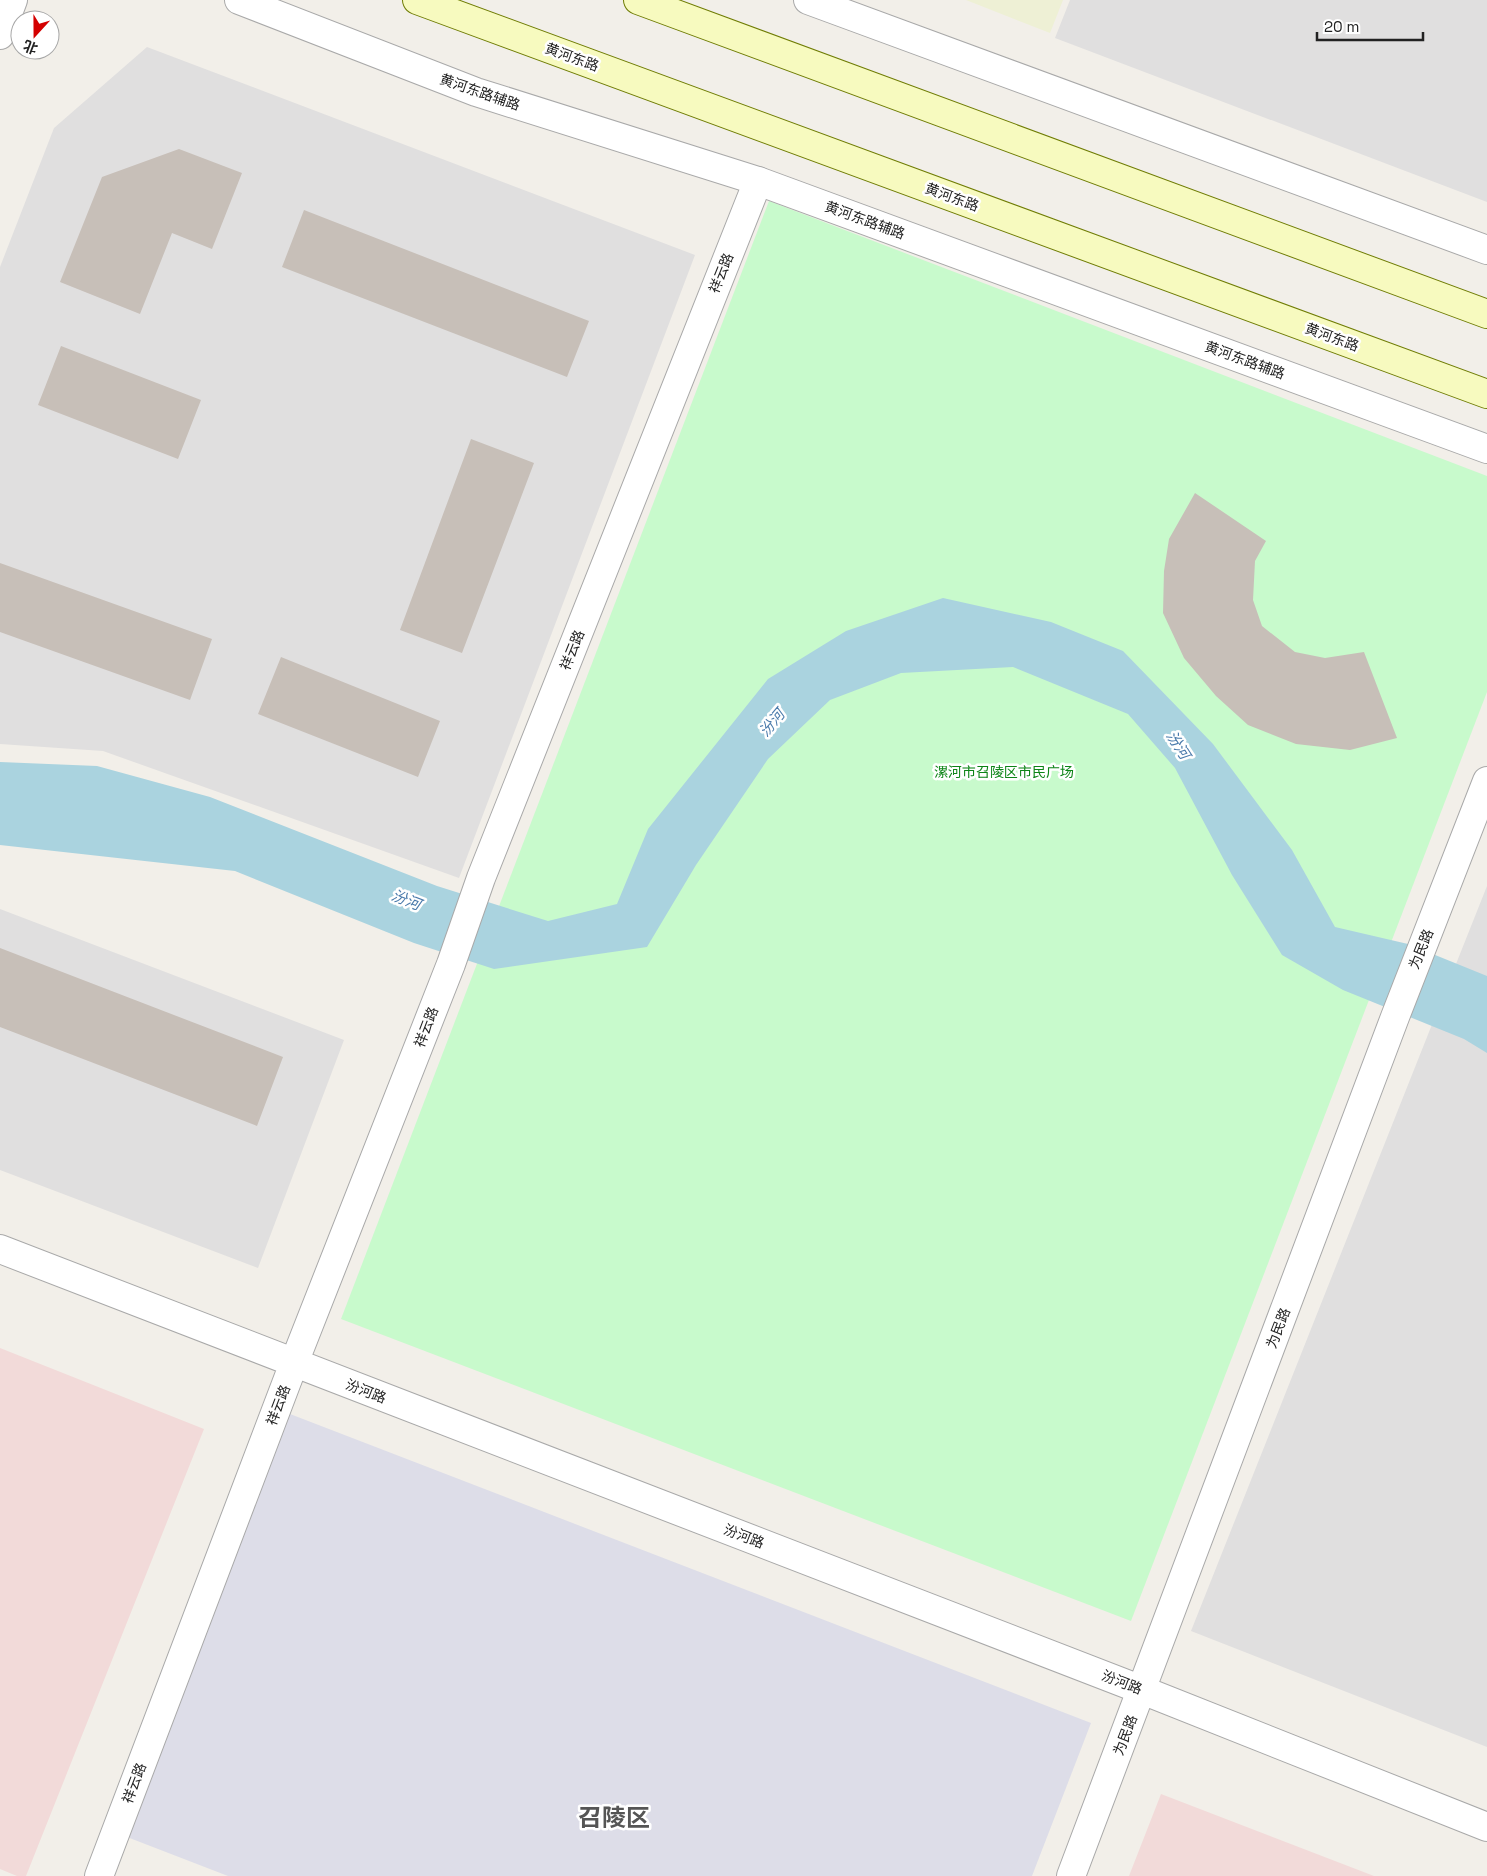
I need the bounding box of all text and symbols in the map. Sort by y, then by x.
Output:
north arrow [10,10,60,60]
scale bar [1317,10,1423,42]
text: 20 m [1324,17,1359,36]
text: 北 [21,36,40,58]
street label: 黄河东路 [543,39,601,75]
street label: 黄河东路辅路 [437,70,523,114]
street label: 黄河东路 [923,179,981,215]
street label: 黄河东路辅路 [822,197,908,243]
street label: 祥云路 [705,250,737,296]
street label: 黄河东路 [1303,319,1361,355]
street label: 黄河东路辅路 [1202,337,1288,383]
street label: 祥云路 [556,627,588,673]
water label: 汾河 [755,703,790,740]
water label: 汾河 [1162,727,1196,765]
park label: 漯河市召陵区市民广场 [934,763,1074,781]
water label: 汾河 [389,885,426,915]
street label: 为民路 [1405,926,1437,972]
street label: 祥云路 [410,1004,442,1050]
street label: 为民路 [1262,1305,1294,1351]
street label: 汾河路 [343,1375,389,1407]
street label: 祥云路 [262,1382,294,1428]
street label: 汾河路 [721,1520,767,1552]
street label: 汾河路 [1099,1666,1145,1698]
street label: 为民路 [1109,1712,1141,1758]
street label: 祥云路 [118,1760,150,1806]
district label: 召陵区 [578,1802,650,1833]

